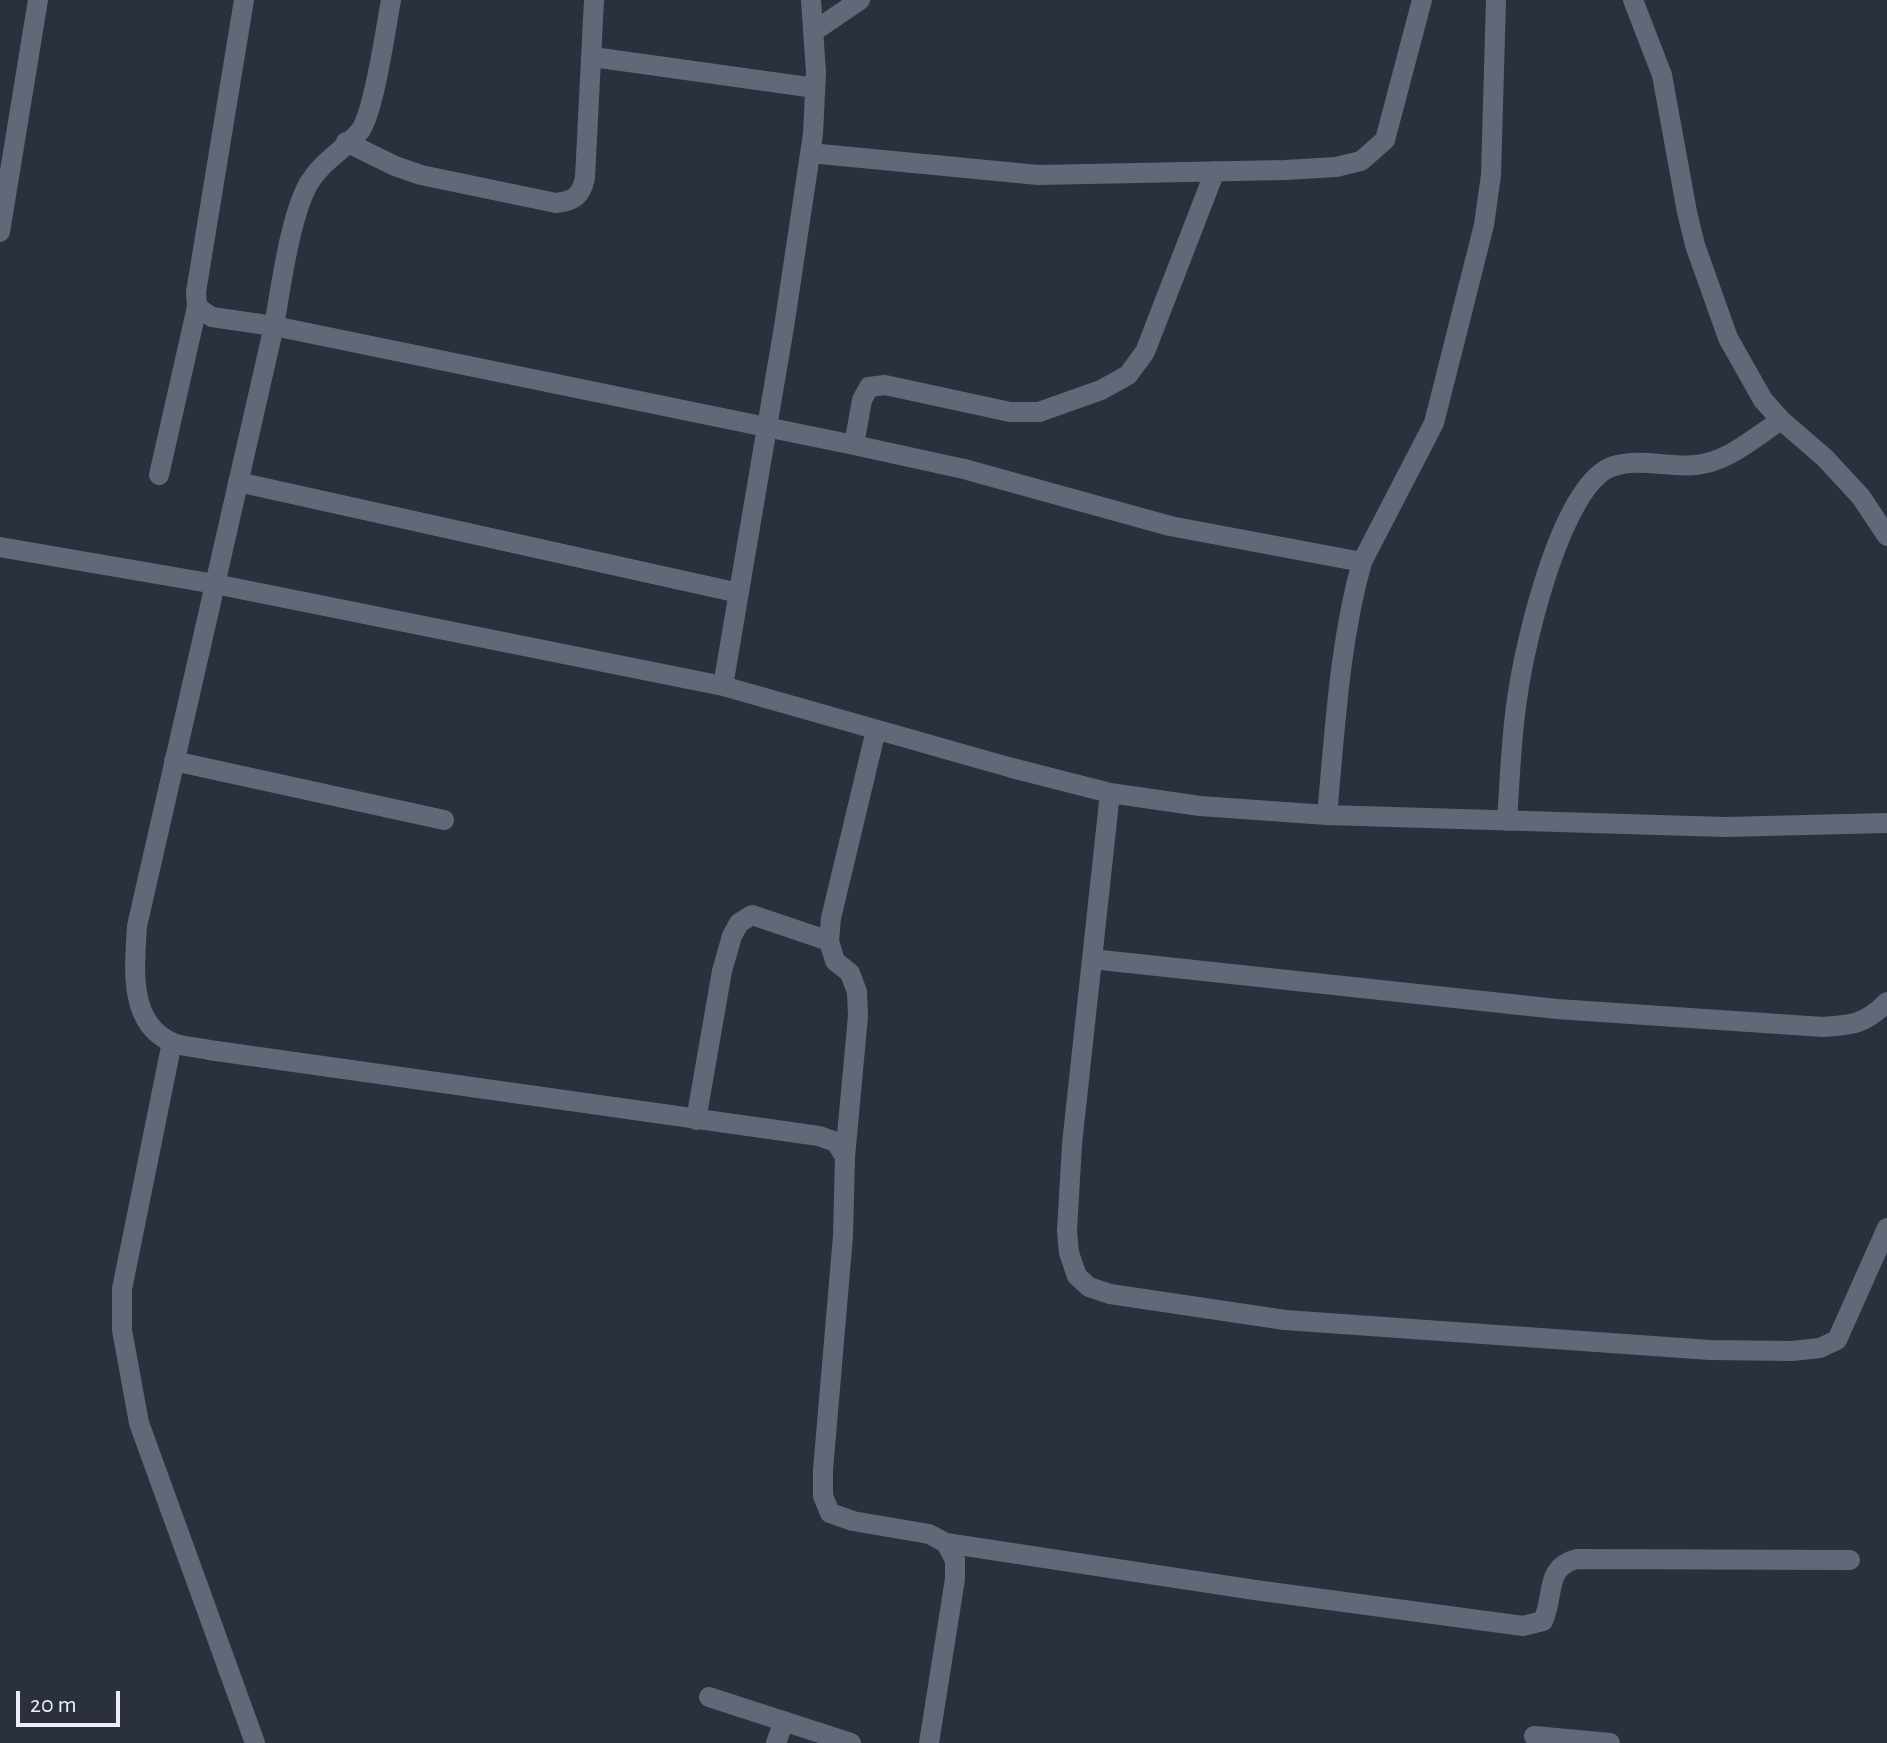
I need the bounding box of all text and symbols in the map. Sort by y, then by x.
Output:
scale bar [20,1675,124,1725]
text: 20 m [30,1693,77,1717]

